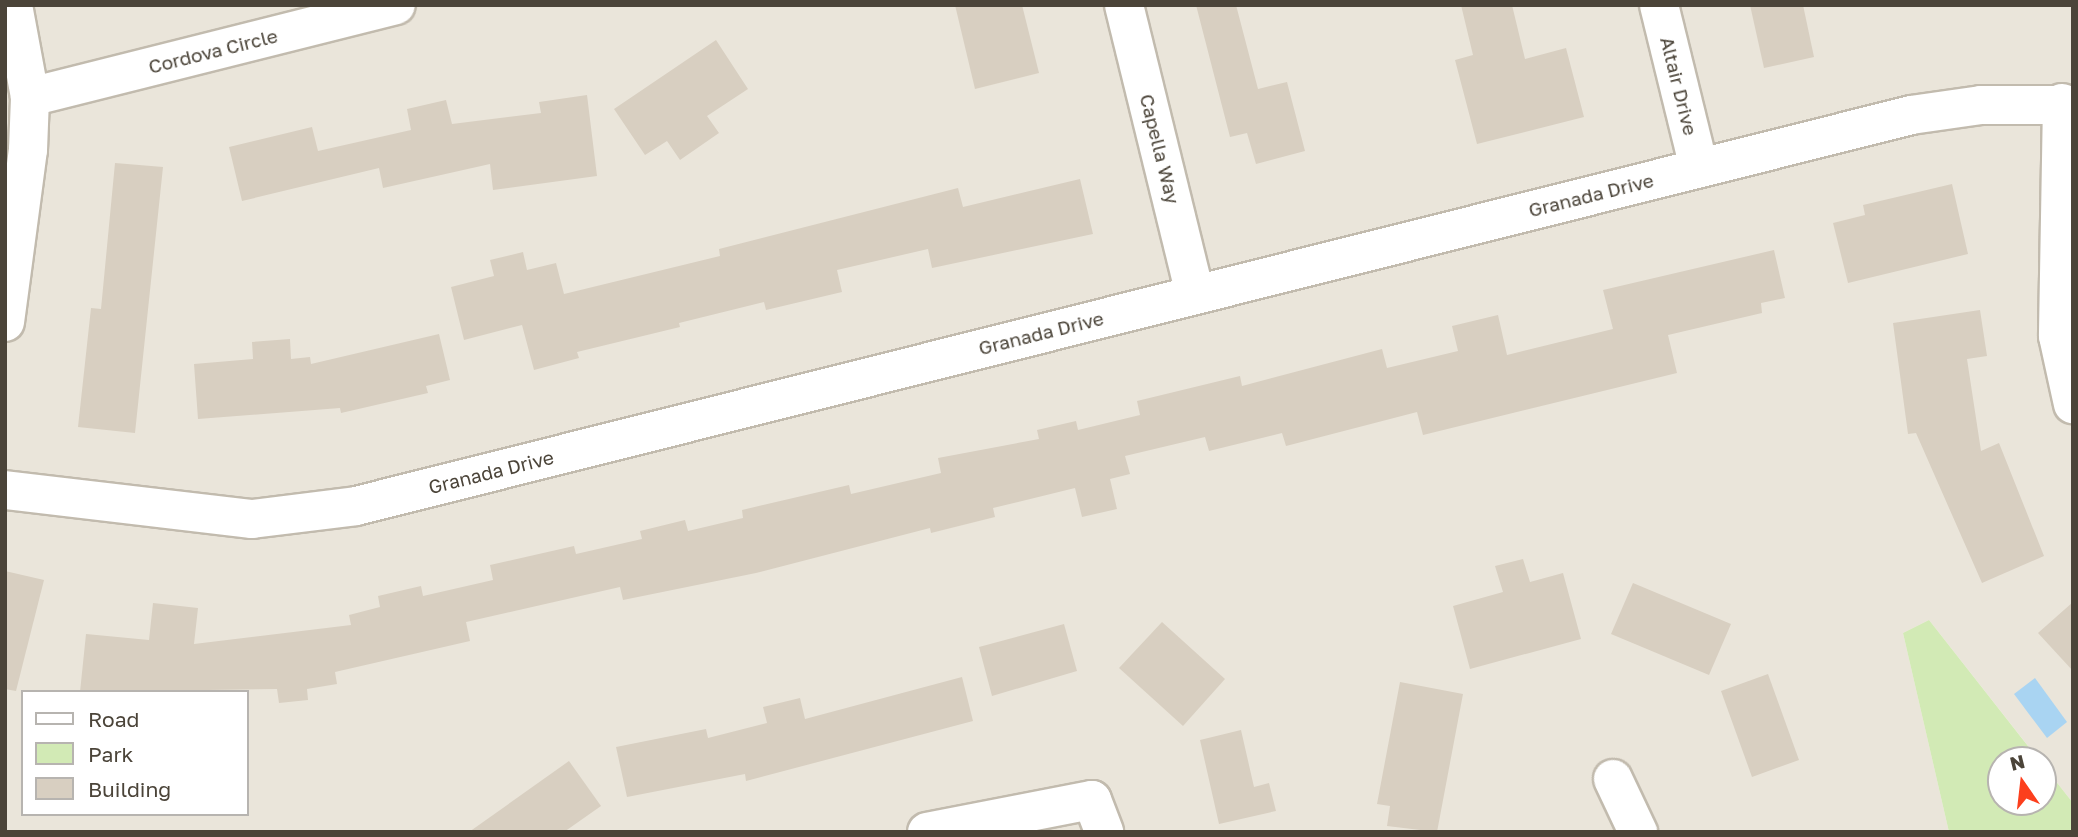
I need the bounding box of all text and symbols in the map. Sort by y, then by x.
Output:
street label: Cordova Circle [146,24,280,78]
street label: Altair Drive [1656,34,1702,138]
street label: Capella Way [1135,92,1185,206]
street label: Granada Drive [1526,168,1656,222]
street label: Granada Drive [976,306,1106,360]
street label: Granada Drive [426,445,556,499]
legend [21,690,248,816]
text: Road [88,706,139,732]
text: Park [88,741,133,767]
north arrow [1987,746,2057,816]
text: N [2007,749,2027,775]
text: Building [88,776,171,802]

